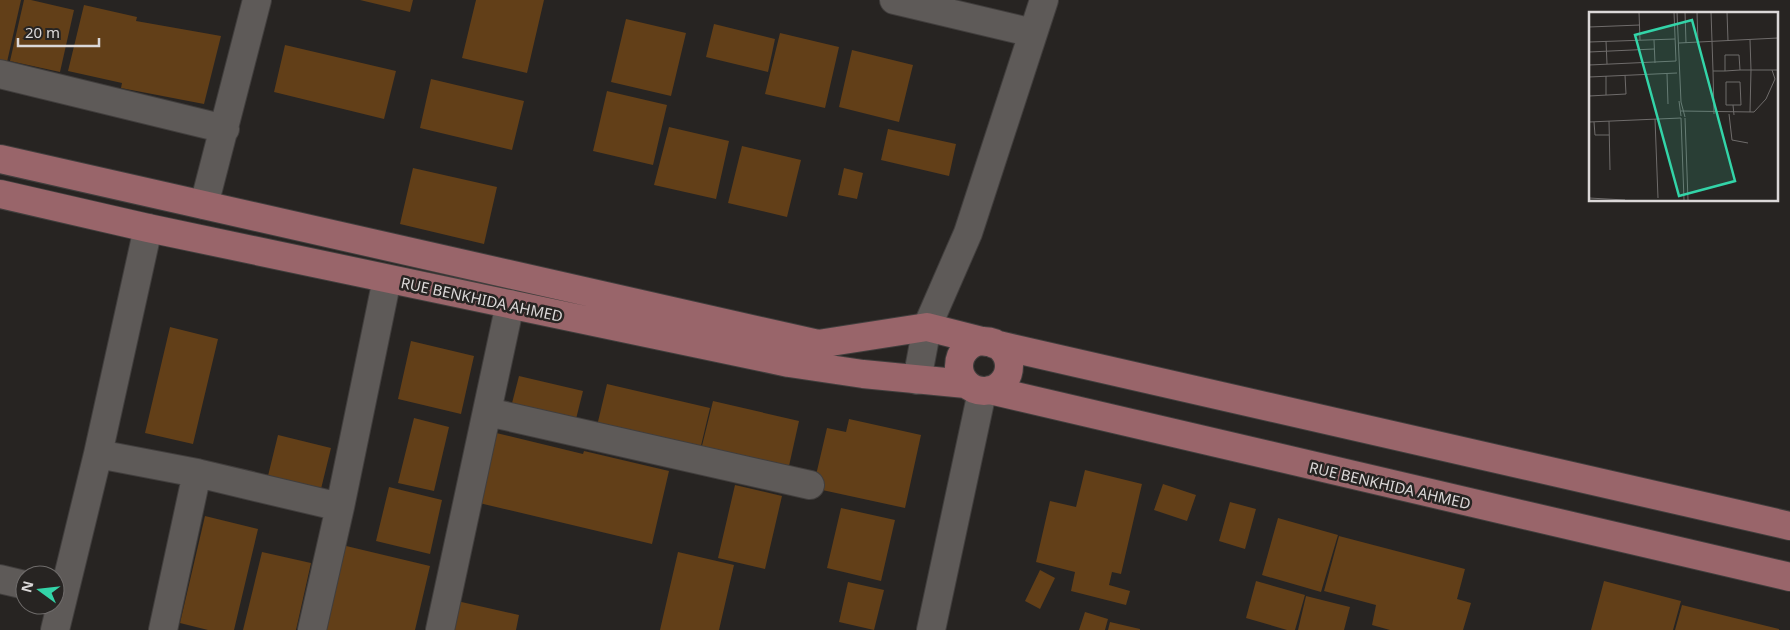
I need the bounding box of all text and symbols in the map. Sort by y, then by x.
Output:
inset map [1589,12,1778,201]
scale bar [18,15,99,47]
text: 20 m [25,22,60,42]
street label: RUE BENKHIDA AHMED [399,272,565,326]
street label: RUE BENKHIDA AHMED [1307,457,1473,513]
north arrow [15,565,65,615]
text: N [16,579,38,594]

